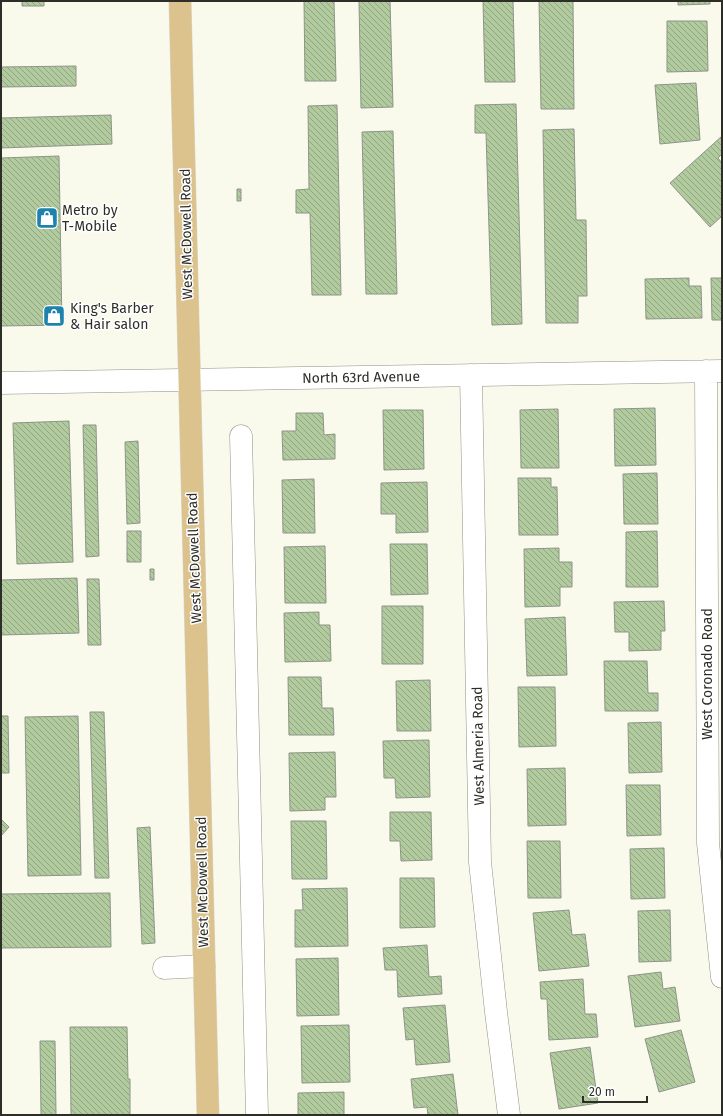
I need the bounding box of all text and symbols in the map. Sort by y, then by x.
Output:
street label: West McDowell Road [177,168,196,300]
place label: Metro by T-Mobile [62,202,118,235]
shop icon: Metro by T-Mobile [34,205,60,231]
place label: King's Barber & Hair salon [70,300,154,333]
shop icon: King's Barber & Hair salon [41,303,67,329]
street label: North 63rd Avenue [302,368,420,387]
street label: West McDowell Road [184,492,205,624]
street label: West Coronado Road [699,608,716,740]
street label: West Almeria Road [469,686,488,806]
street label: West McDowell Road [193,816,212,948]
scale bar [583,1078,647,1104]
text: 20 m [589,1085,615,1099]

